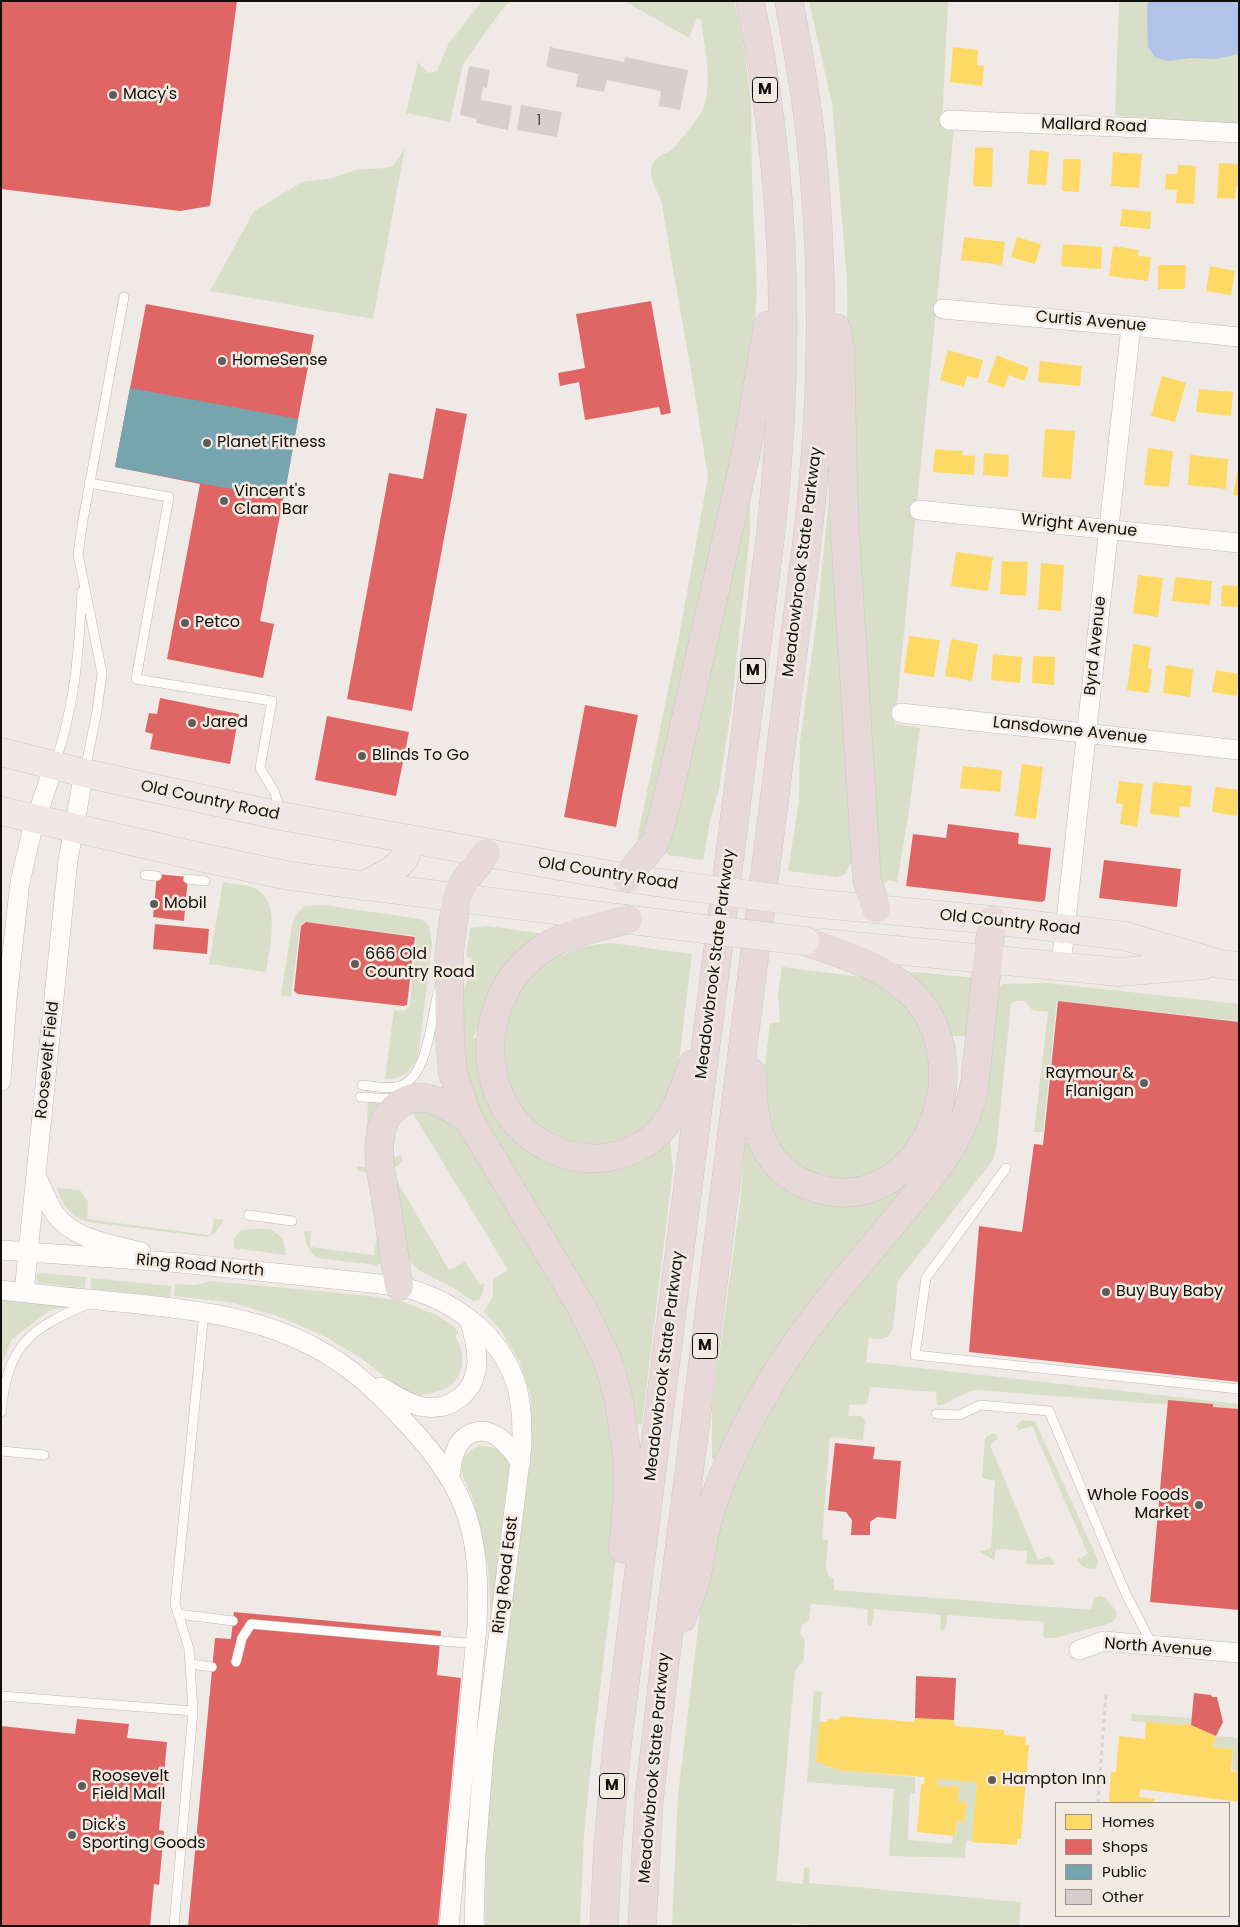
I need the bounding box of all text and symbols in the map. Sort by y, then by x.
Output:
road number: M [752,78,778,102]
place label: Macy's [123,85,177,105]
marker: Macy's [107,89,119,101]
house number: 1 [537,113,541,129]
street label: Mallard Road [1041,115,1147,137]
street label: Curtis Avenue [1035,308,1147,336]
place label: HomeSense [232,351,328,371]
marker: HomeSense [216,355,228,367]
place label: Planet Fitness [217,433,326,453]
marker: Planet Fitness [201,437,213,449]
street label: Meadowbrook State Parkway [779,446,827,678]
place label: Vincent's Clam Bar [234,482,308,520]
marker: Vincent's Clam Bar [218,495,230,507]
street label: Wright Avenue [1020,510,1138,542]
street label: Byrd Avenue [1081,595,1111,697]
place label: Petco [195,613,240,633]
marker: Petco [179,617,191,629]
road number: M [740,658,766,684]
place label: Jared [202,713,248,733]
street label: Lansdowne Avenue [992,713,1148,749]
marker: Jared [186,717,198,729]
place label: Blinds To Go [372,746,469,766]
marker: Blinds To Go [356,750,368,762]
street label: Old Country Road [139,777,281,825]
street label: Meadowbrook State Parkway [692,848,740,1080]
street label: Old Country Road [537,853,679,895]
place label: Mobil [164,894,207,914]
marker: Mobil [148,898,160,910]
street label: Old Country Road [939,906,1081,940]
place label: 666 Old Country Road [365,945,475,983]
marker: 666 Old Country Road [349,958,361,970]
street label: Roosevelt Field [32,1000,64,1120]
place label: Raymour & Flanigan [1045,1064,1134,1102]
marker: Raymour & Flanigan [1138,1077,1150,1089]
street label: Meadowbrook State Parkway [641,1250,689,1482]
street label: Ring Road North [135,1251,265,1281]
place label: Buy Buy Baby [1116,1282,1223,1302]
marker: Buy Buy Baby [1100,1286,1112,1298]
road number: M [692,1334,718,1358]
place label: Whole Foods Market [1087,1486,1189,1524]
marker: Whole Foods Market [1193,1499,1205,1511]
street label: Ring Road East [489,1515,523,1635]
street label: North Avenue [1104,1635,1212,1661]
street label: Meadowbrook State Parkway [635,1652,675,1884]
place label: Roosevelt Field Mall [92,1767,169,1805]
place label: Hampton Inn [1002,1770,1106,1790]
road number: M [600,1774,624,1798]
marker: Hampton Inn [986,1774,998,1786]
marker: Roosevelt Field Mall [76,1780,88,1792]
legend [1055,1802,1230,1917]
text: Homes [1102,1811,1155,1832]
place label: Dick's Sporting Goods [82,1816,206,1854]
marker: Dick's Sporting Goods [66,1829,78,1841]
text: Shops [1102,1836,1148,1857]
text: Public [1102,1861,1147,1882]
text: Other [1102,1886,1144,1907]

